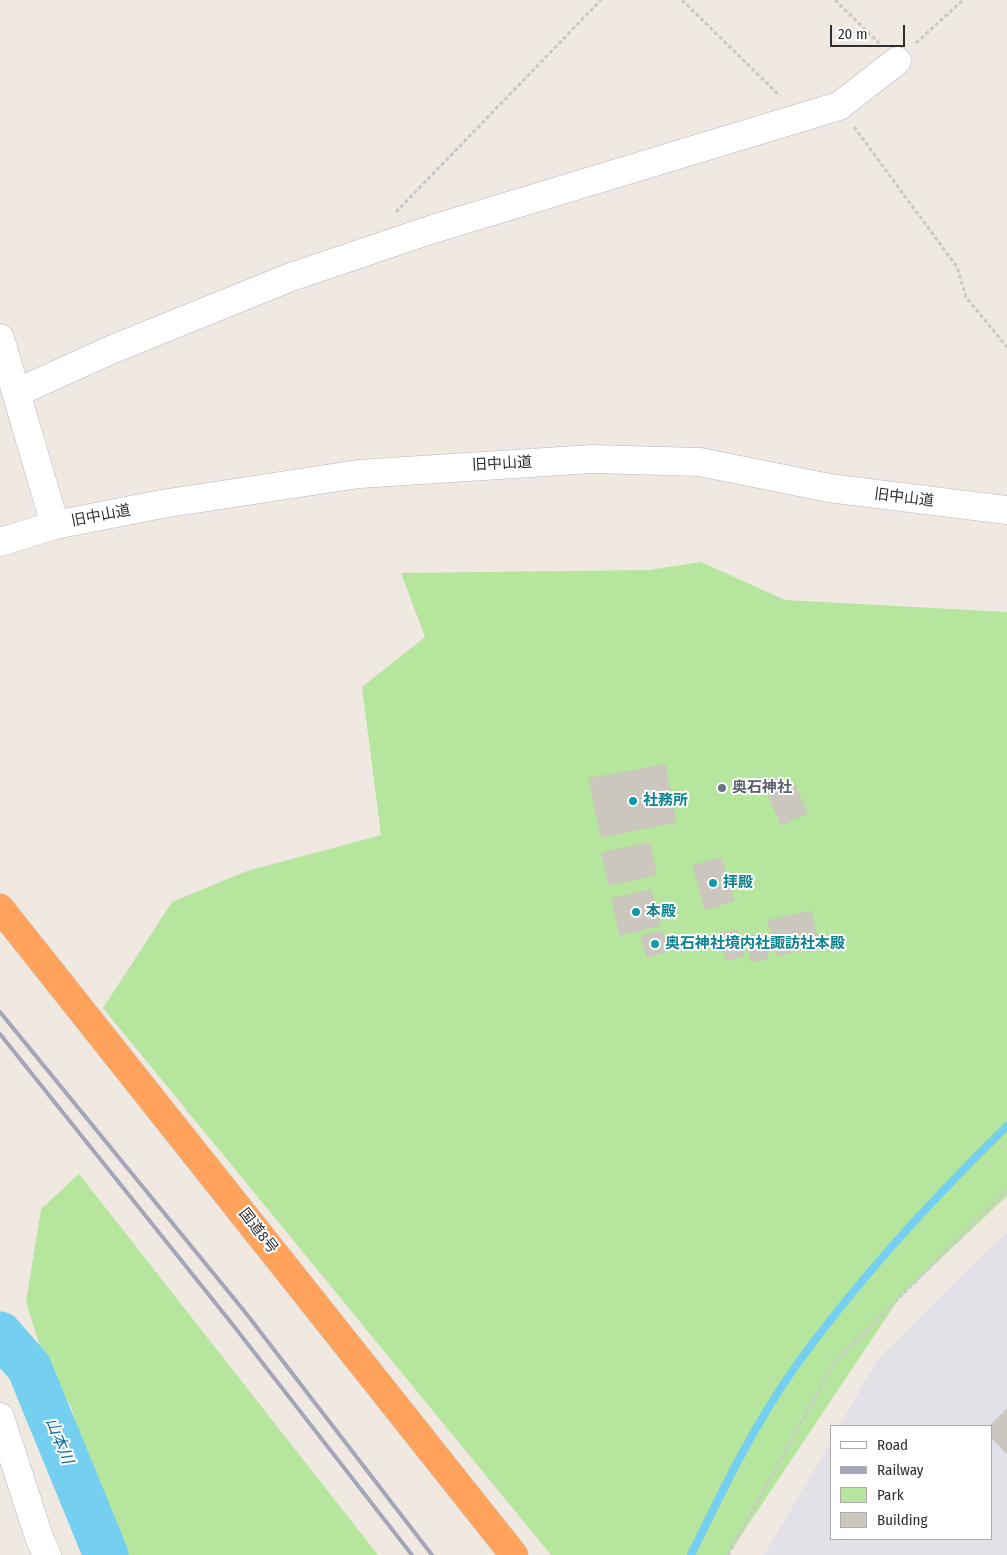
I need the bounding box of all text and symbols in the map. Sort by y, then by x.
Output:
scale bar [832,15,907,47]
text: 20 m [838,25,868,43]
street label: 旧中山道 [472,453,532,475]
street label: 旧中山道 [873,485,935,511]
street label: 旧中山道 [70,501,132,531]
place label: 奥石神社 [732,779,792,797]
marker: 奥石神社 [716,782,728,794]
place label: 社務所 [643,792,688,810]
marker: 社務所 [627,795,639,807]
place label: 拝殿 [723,874,753,892]
marker: 拝殿 [707,877,719,889]
place label: 本殿 [646,903,676,921]
marker: 本殿 [630,906,642,918]
place label: 奥石神社境内社諏訪社本殿 [665,935,845,953]
marker: 奥石神社境内社諏訪社本殿 [649,938,661,950]
street label: 国道8号 [235,1205,281,1257]
water label: 山本川 [41,1415,77,1467]
legend [830,1425,992,1540]
text: Road [877,1436,908,1454]
text: Railway [877,1461,924,1479]
text: Park [877,1486,904,1504]
text: Building [877,1511,928,1529]

